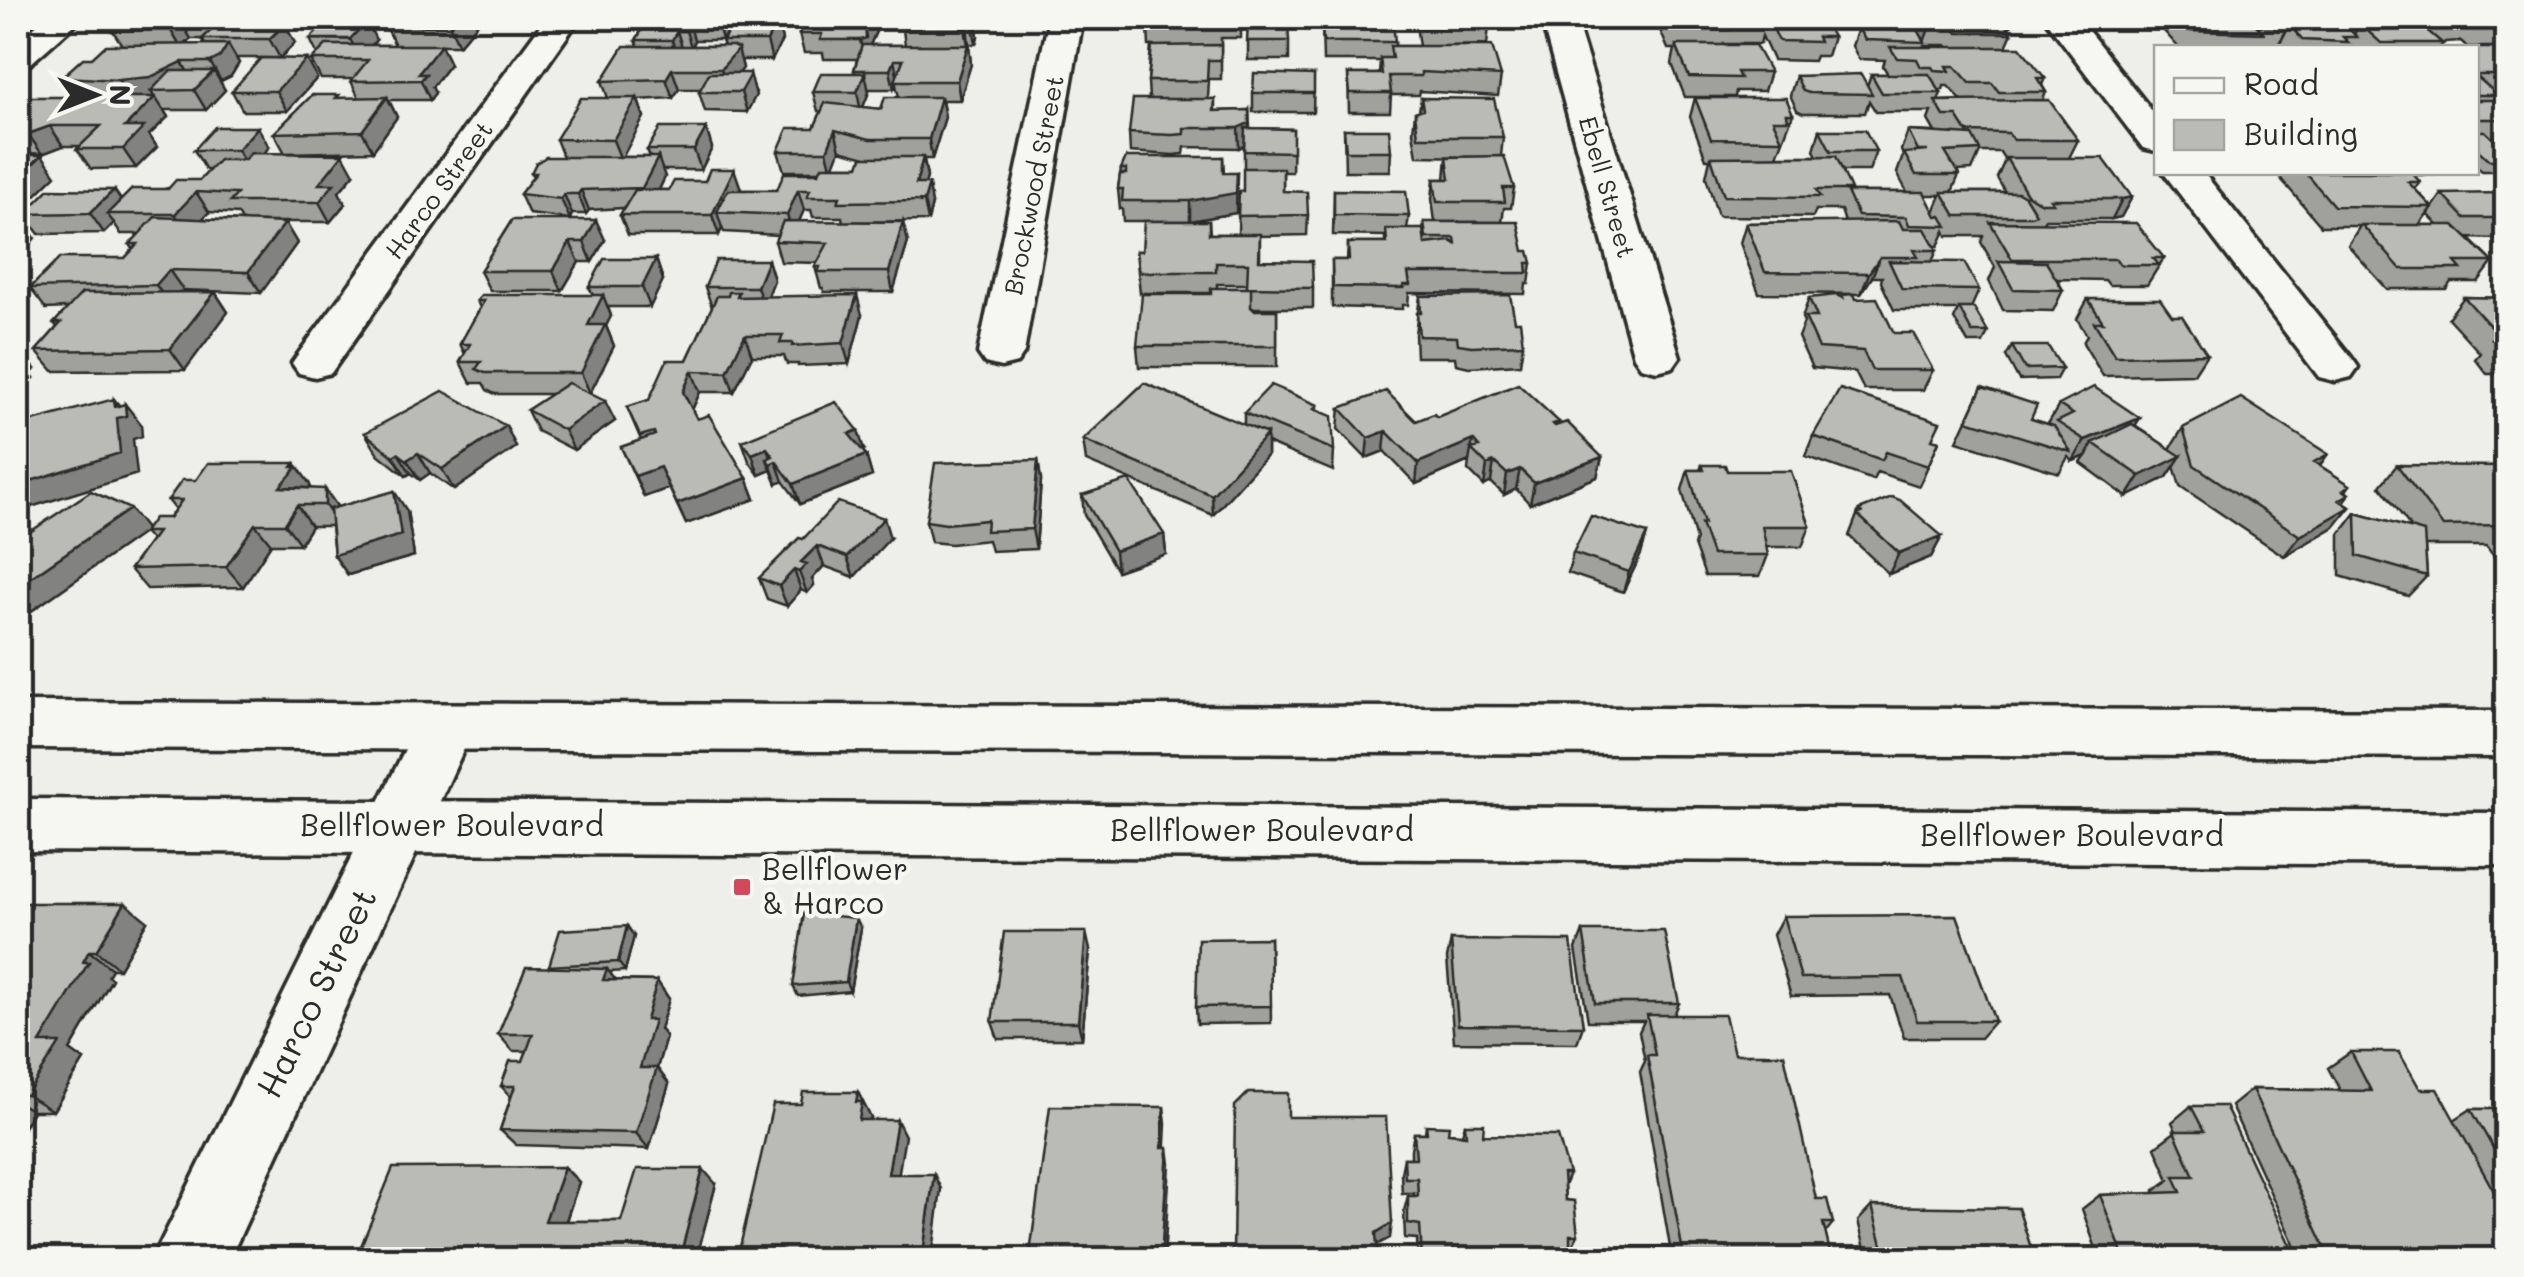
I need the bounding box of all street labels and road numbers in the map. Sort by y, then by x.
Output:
street label: Brockwood Street [996,72,1070,297]
street label: Ebell Street [1572,112,1643,261]
street label: Harco Street [377,114,499,265]
street label: Bellflower Boulevard [300,804,604,844]
street label: Bellflower Boulevard [1110,809,1414,849]
street label: Bellflower Boulevard [1920,814,2224,854]
street label: Harco Street [244,879,386,1105]

